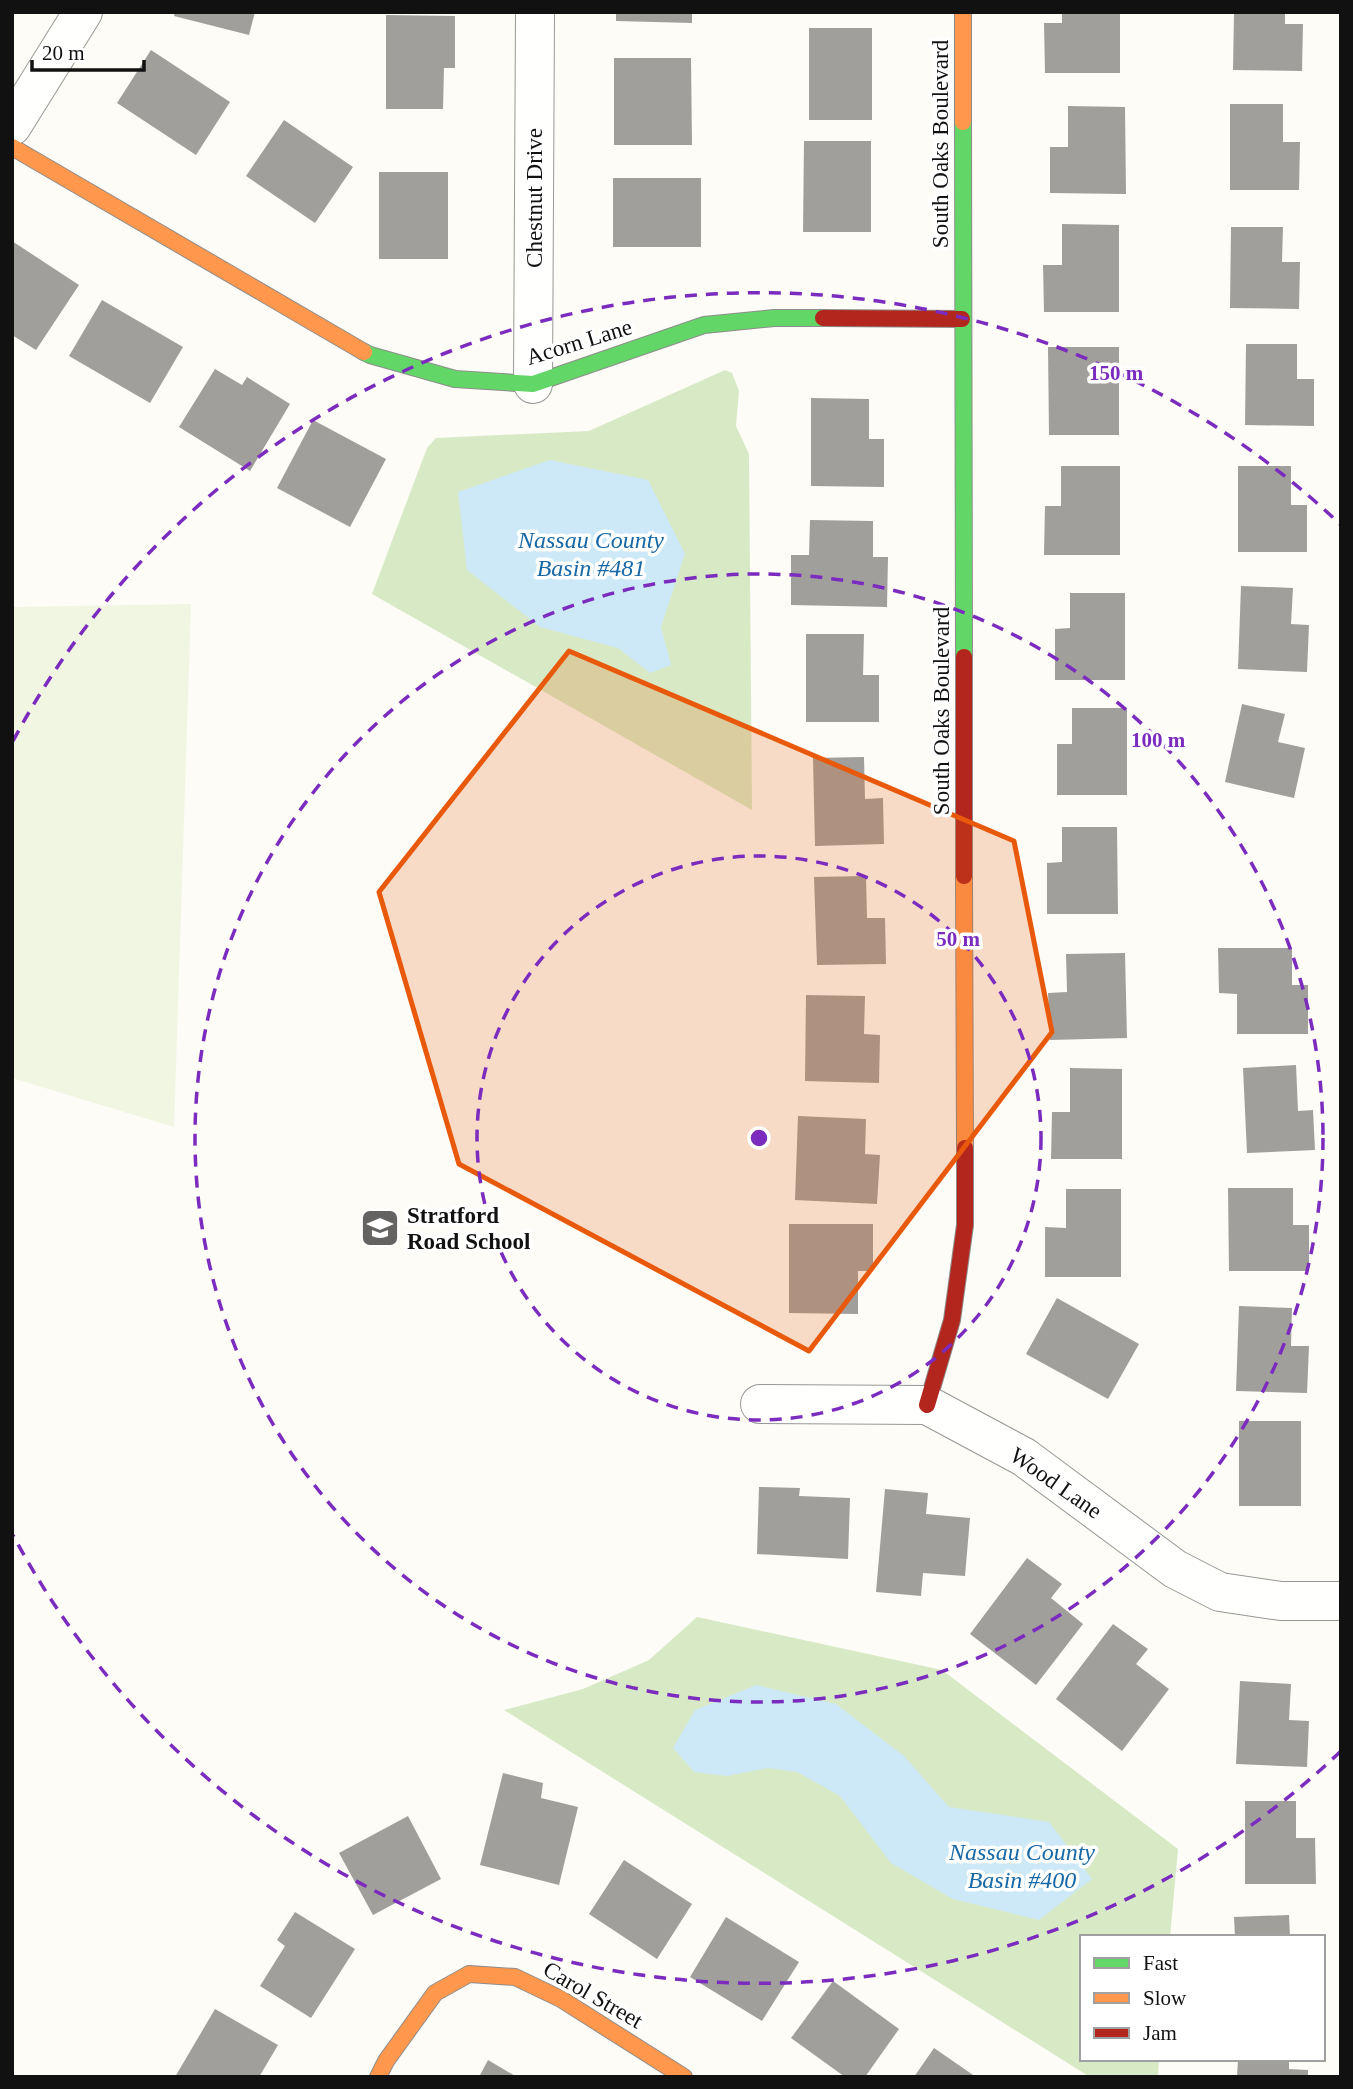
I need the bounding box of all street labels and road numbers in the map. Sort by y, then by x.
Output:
street label: South Oaks Boulevard [928,39,953,248]
street label: Chestnut Drive [522,128,547,268]
street label: Acorn Lane [523,314,635,370]
street label: South Oaks Boulevard [929,606,954,815]
street label: Wood Lane [1005,1442,1107,1524]
street label: Carol Street [539,1957,648,2034]

